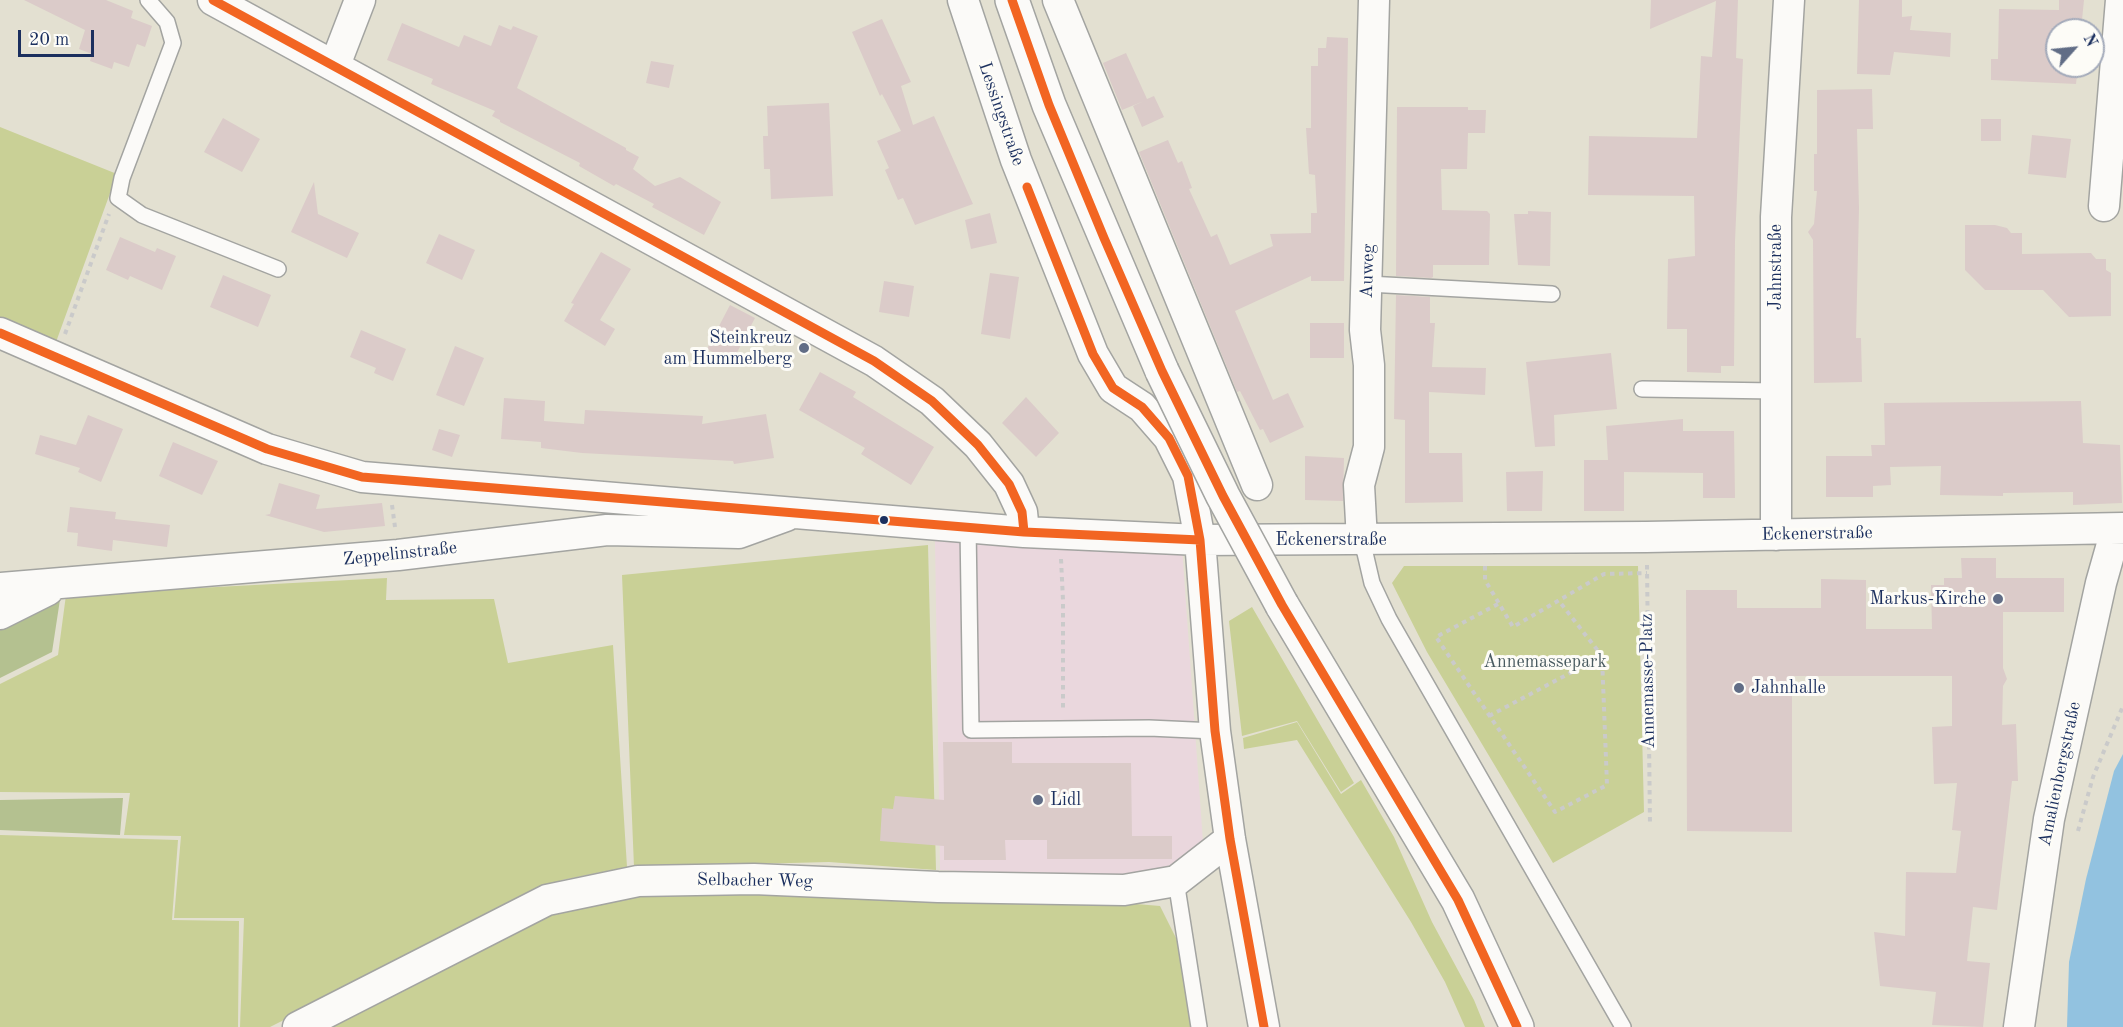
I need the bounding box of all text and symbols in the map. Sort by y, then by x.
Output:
scale bar [21,18,98,56]
north arrow [2045,18,2105,78]
text: 20 m [29,31,69,49]
text: N [2079,32,2099,50]
street label: Lessingstraße [973,59,1029,169]
street label: Jahnstraße [1765,224,1787,310]
street label: Auweg [1356,243,1380,299]
place label: Steinkreuz am Hummelberg [664,327,792,370]
marker: Steinkreuz am Hummelberg [797,341,811,355]
unlabelled marker [878,514,890,526]
street label: Eckenerstraße [1761,522,1873,546]
street label: Eckenerstraße [1275,529,1387,551]
street label: Zeppelinstraße [342,537,458,571]
place label: Markus-Kirche [1869,588,1986,610]
marker: Markus-Kirche [1991,592,2005,606]
street label: Annemasse-Platz [1636,613,1660,749]
park label: Annemassepark [1483,651,1607,673]
place label: Jahnhalle [1751,677,1826,699]
marker: Jahnhalle [1732,681,1746,695]
street label: Amalienbergstraße [2034,700,2086,848]
place label: Lidl [1050,789,1081,811]
marker: Lidl [1031,793,1045,807]
street label: Selbacher Weg [697,869,813,893]

